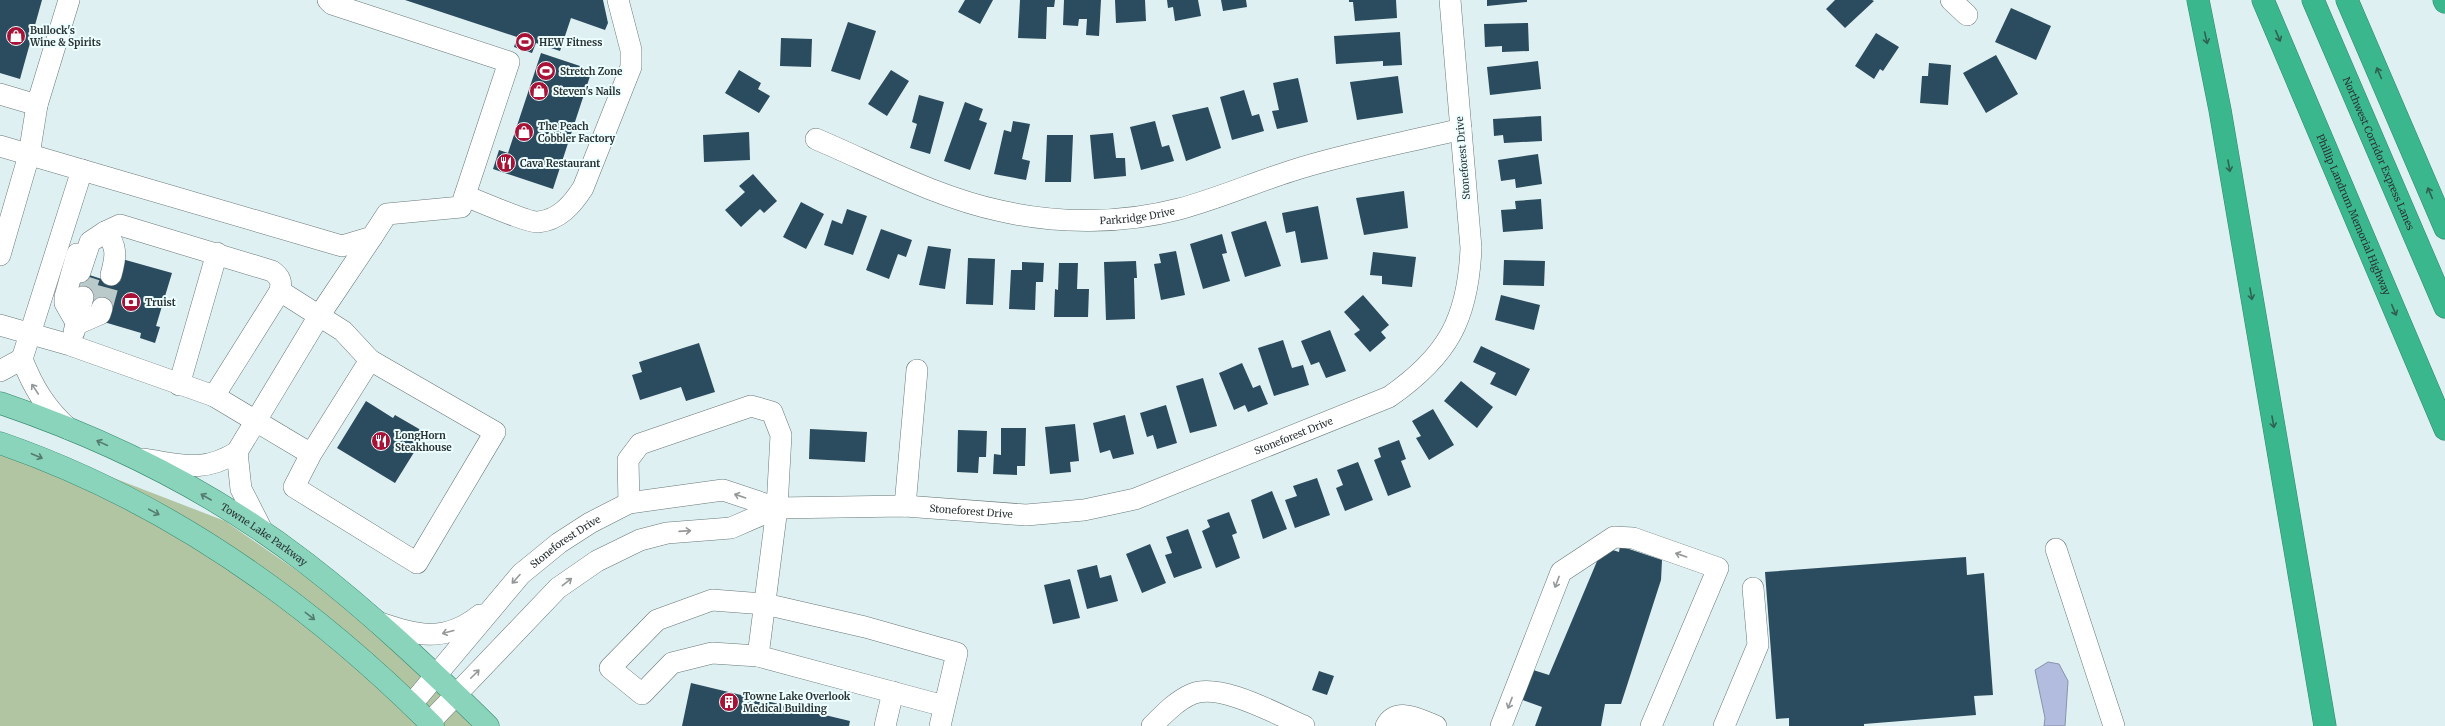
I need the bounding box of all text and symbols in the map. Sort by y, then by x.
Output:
place label: Bullock's Wine & Spirits [29,24,101,49]
shop icon: Bullock's Wine & Spirits [5,25,27,47]
one-way arrow [2275,29,2282,41]
sports icon: HEW Fitness [514,31,536,53]
one-way arrow [2203,31,2211,44]
place label: HEW Fitness [539,36,602,49]
sports icon: Stretch Zone [535,60,557,82]
place label: Stretch Zone [560,65,623,78]
one-way arrow [2374,67,2382,79]
street label: Northwest Corridor Express Lanes [2340,75,2418,232]
shop icon: Steven's Nails [528,80,550,102]
place label: Steven's Nails [553,85,621,98]
street label: Stoneforest Drive [1453,116,1473,200]
place label: The Peach Cobbler Factory [538,120,615,145]
shop icon: The Peach Cobbler Factory [513,121,535,143]
street label: Phillip Landrum Memorial Highway [2314,132,2394,297]
restaurant icon: Cava Restaurant [495,152,517,174]
place label: Cava Restaurant [520,157,600,170]
one-way arrow [2226,159,2234,172]
one-way arrow [2425,187,2433,199]
street label: Parkridge Drive [1099,204,1176,227]
one-way arrow [2248,287,2256,300]
bank icon: Truist [120,291,142,313]
place label: Truist [145,296,176,309]
one-way arrow [2391,304,2399,316]
one-way arrow [31,383,39,395]
street label: Stoneforest Drive [1252,414,1334,457]
one-way arrow [2270,415,2278,428]
place label: LongHorn Steakhouse [395,429,452,454]
restaurant icon: LongHorn Steakhouse [370,430,392,452]
one-way arrow [97,439,109,446]
one-way arrow [30,453,42,461]
one-way arrow [734,491,746,499]
one-way arrow [200,492,212,500]
street label: Towne Lake Parkway [218,500,310,569]
street label: Stoneforest Drive [929,501,1013,520]
one-way arrow [148,508,160,516]
street label: Stoneforest Drive [527,512,603,571]
one-way arrow [678,528,691,535]
one-way arrow [1675,550,1687,558]
one-way arrow [511,574,521,584]
one-way arrow [1553,576,1561,588]
one-way arrow [561,577,572,586]
one-way arrow [304,612,315,620]
one-way arrow [442,629,455,637]
one-way arrow [470,669,480,679]
place label: Towne Lake Overlook Medical Building [743,690,851,715]
building icon: Towne Lake Overlook Medical Building [718,691,740,713]
one-way arrow [1505,697,1513,709]

